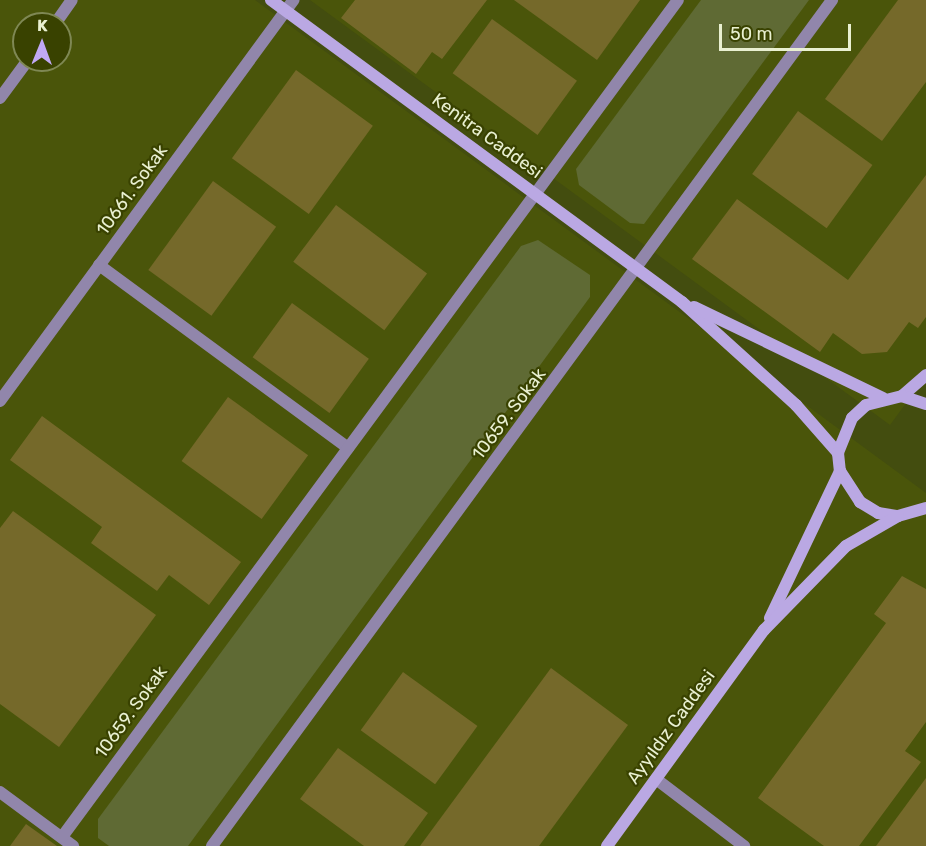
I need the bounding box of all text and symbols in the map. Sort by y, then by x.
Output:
north arrow [12,12,72,72]
scale bar [722,12,854,50]
text: K [37,16,48,35]
text: 50 m [730,23,773,45]
street label: Kenitra Caddesi [428,89,546,183]
street label: 10661. Sokak [92,140,172,240]
street label: 10659. Sokak [468,364,550,464]
street label: 10659. Sokak [90,662,172,762]
street label: Ayyıldız Caddesi [622,666,720,788]

